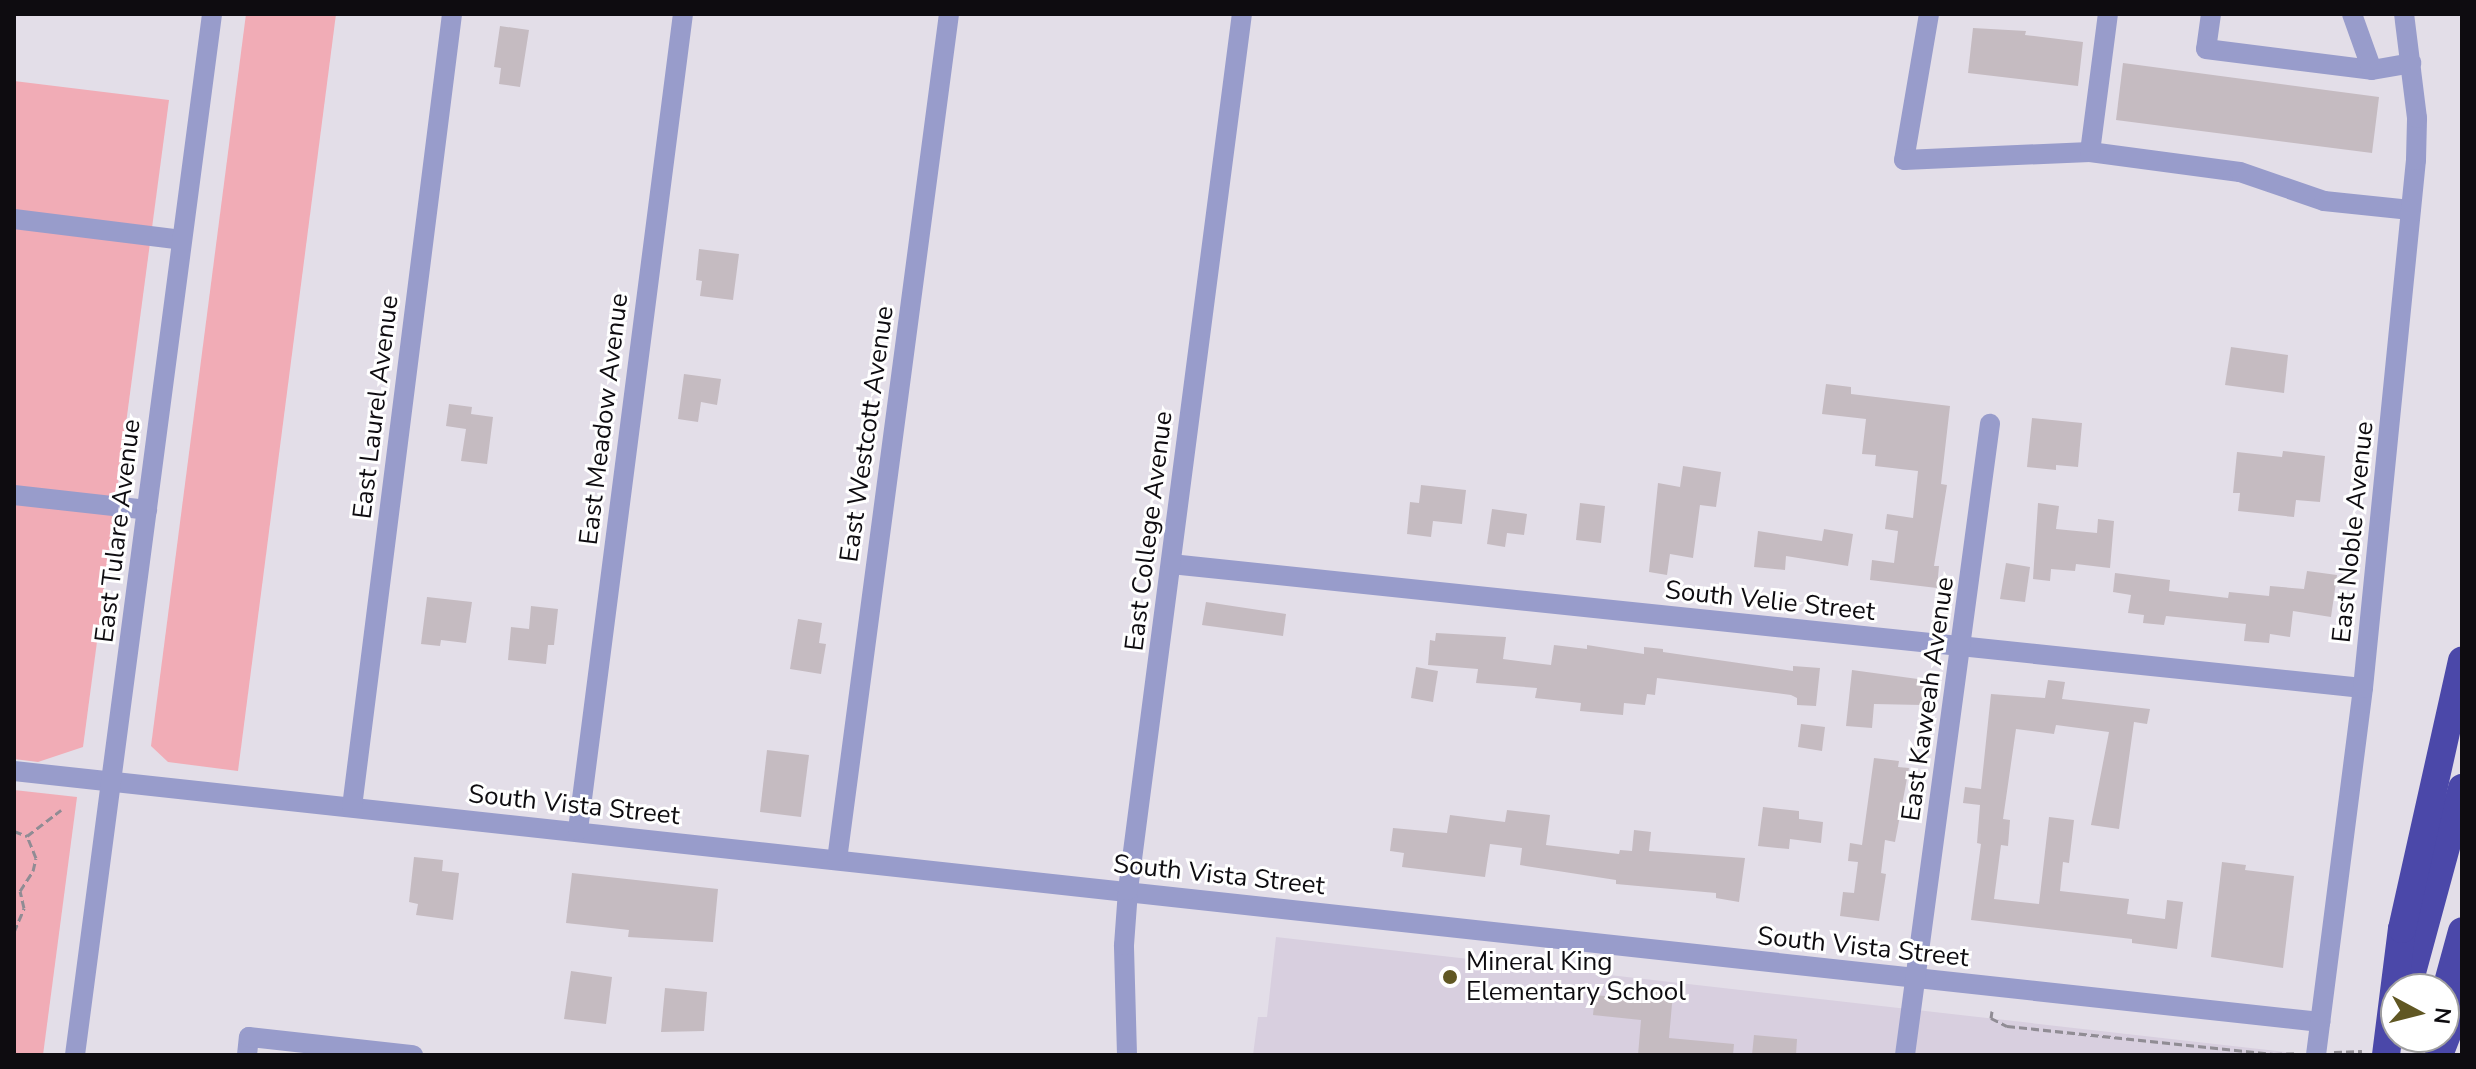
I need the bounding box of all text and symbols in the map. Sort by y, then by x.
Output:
street label: East Meadow Avenue [573,291,635,547]
street label: East Laurel Avenue [347,293,405,521]
street label: East Westcott Avenue [834,304,900,564]
street label: East College Avenue [1119,409,1179,653]
street label: East Tulare Avenue [89,418,147,644]
street label: East Noble Avenue [2326,420,2380,644]
street label: South Velie Street [1663,574,1877,628]
street label: East Kaweah Avenue [1895,575,1961,823]
street label: South Vista Street [467,778,681,832]
street label: South Vista Street [1112,848,1326,902]
street label: South Vista Street [1756,920,1970,974]
place label: Mineral King Elementary School [1466,946,1686,1008]
marker: Mineral King Elementary School [1441,968,1459,986]
north arrow [2380,973,2460,1053]
text: N [2426,1006,2458,1026]

